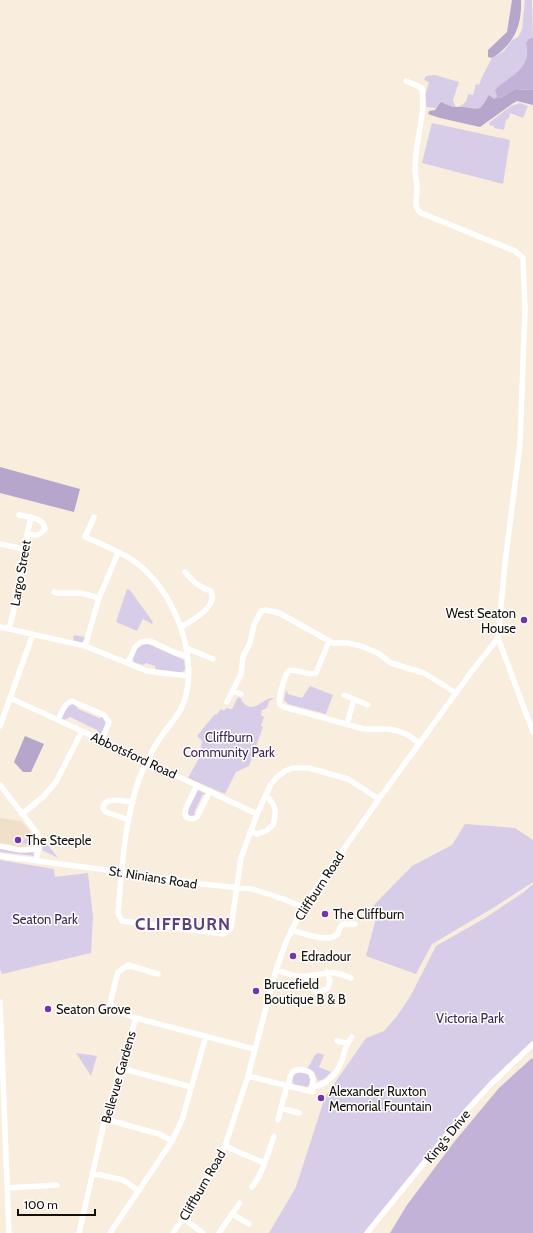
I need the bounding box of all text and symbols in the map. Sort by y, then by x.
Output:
street label: Largo Street [6,538,34,607]
place label: West Seaton House [446,605,516,636]
marker: West Seaton House [519,615,529,625]
street label: Abbotsford Road [89,728,179,782]
park label: Cliffburn Community Park [183,729,275,760]
place label: The Steeple [26,832,92,848]
marker: The Steeple [13,835,23,845]
street label: Cliffburn Road [291,849,347,923]
street label: St. Ninians Road [108,862,198,892]
place label: The Cliffburn [333,906,404,922]
marker: The Cliffburn [320,909,330,919]
park label: Seaton Park [12,911,78,927]
district label: CLIFFBURN [135,914,231,934]
place label: Edradour [301,948,352,964]
marker: Edradour [288,951,298,961]
place label: Brucefield Boutique B & B [264,976,346,1007]
marker: Brucefield Boutique B & B [251,986,261,996]
place label: Seaton Grove [56,1001,131,1017]
marker: Seaton Grove [43,1004,53,1014]
park label: Victoria Park [436,1010,504,1026]
street label: Bellevue Gardens [97,1028,139,1125]
place label: Alexander Ruxton Memorial Fountain [329,1083,432,1114]
marker: Alexander Ruxton Memorial Fountain [316,1093,326,1103]
street label: King's Drive [421,1106,473,1166]
street label: Cliffburn Road [175,1147,229,1223]
scale bar [18,1191,95,1217]
text: 100 m [24,1197,58,1212]

